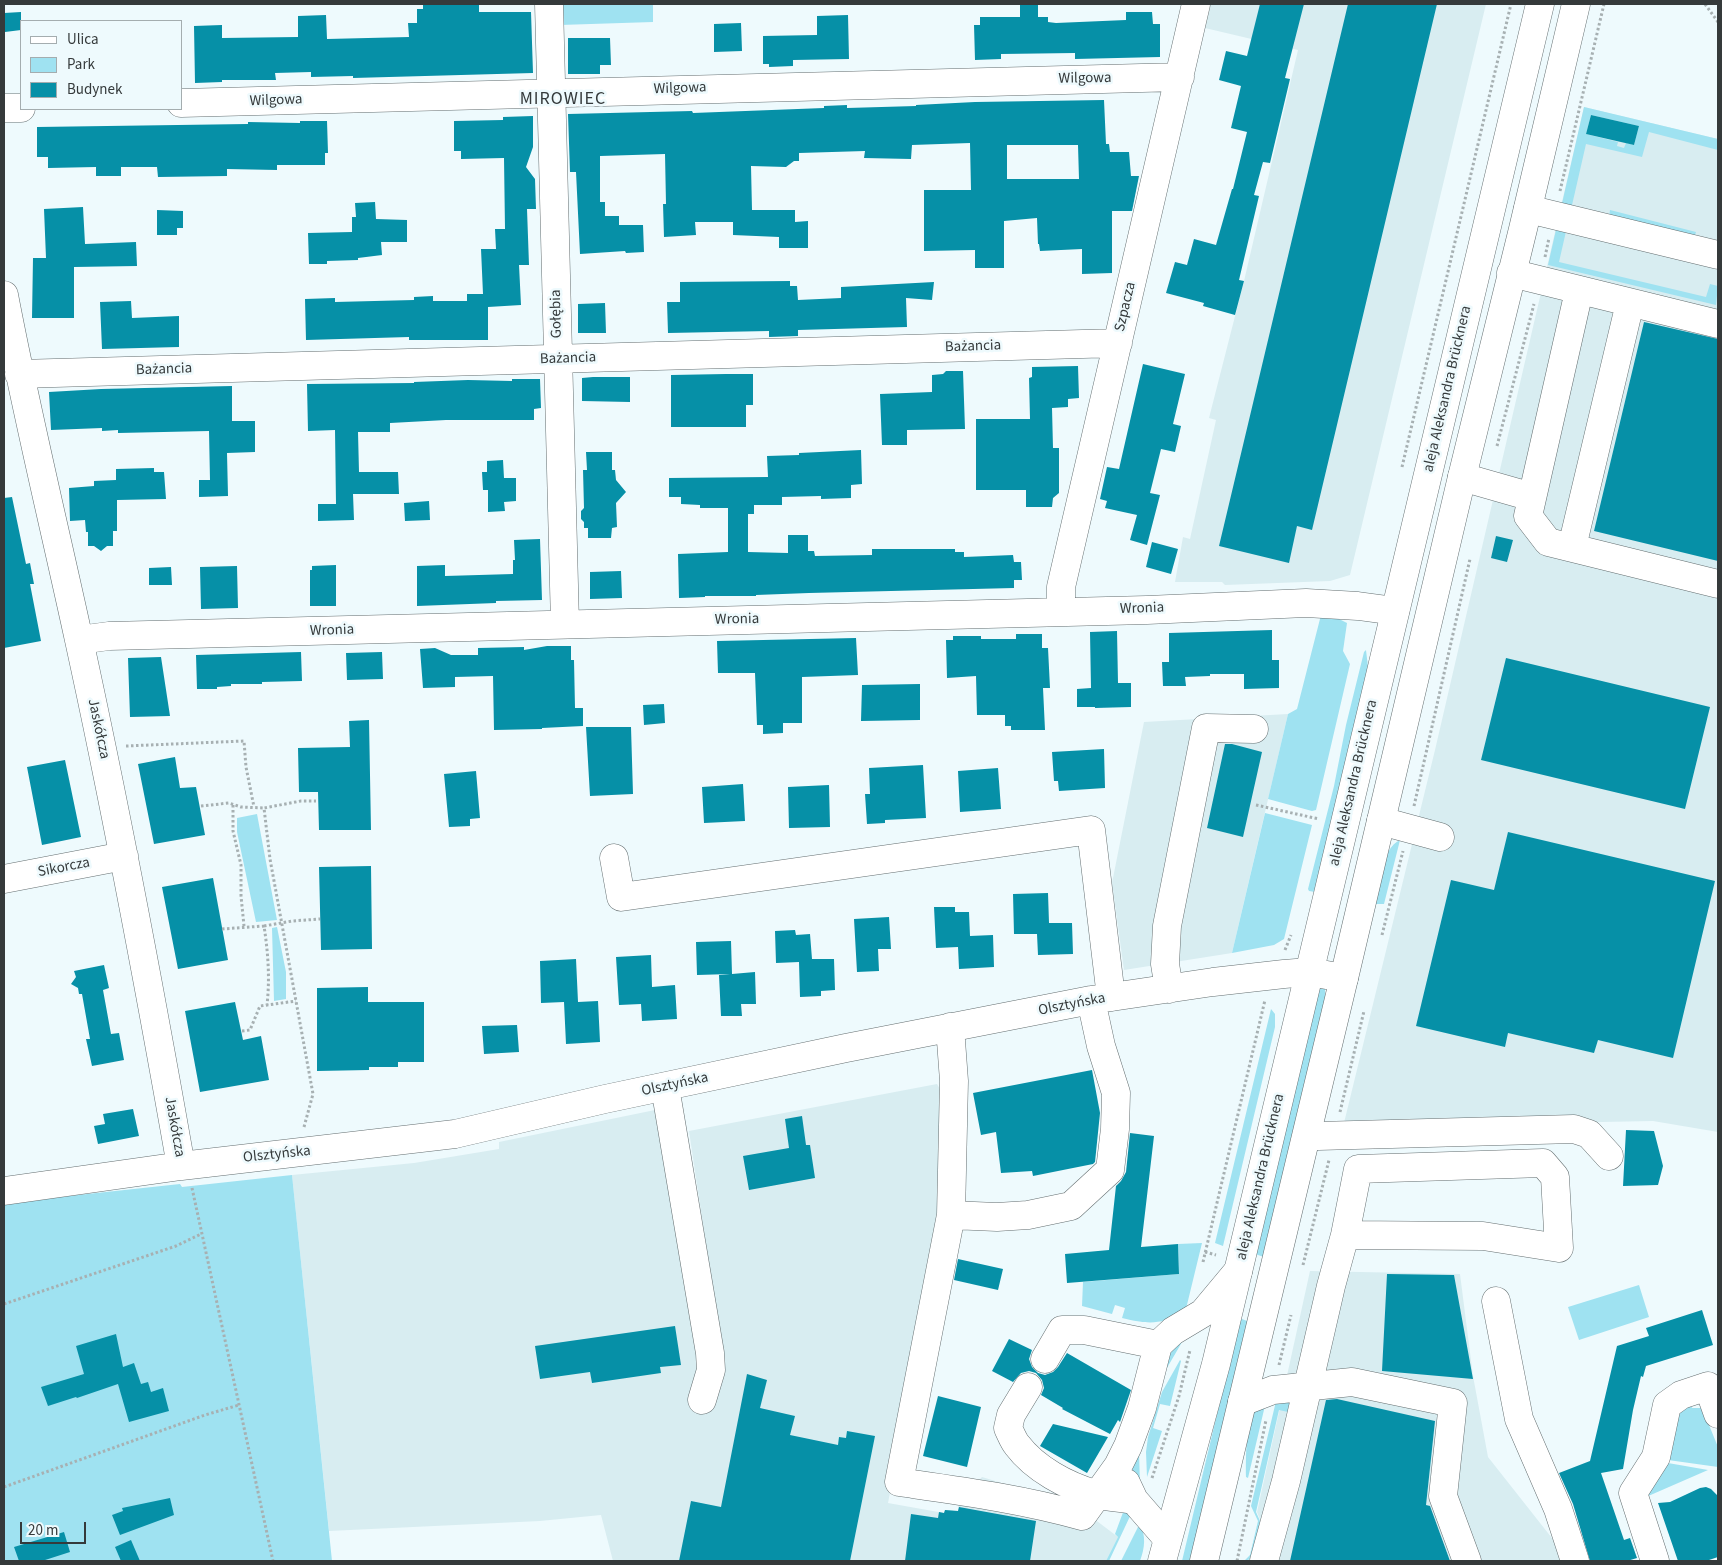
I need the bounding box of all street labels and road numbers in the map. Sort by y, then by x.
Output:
street label: Wilgowa [1058,70,1112,88]
street label: Wilgowa [653,79,707,99]
street label: Wilgowa [249,91,303,111]
street label: Szpacza [1112,280,1140,334]
street label: Gołębia [548,289,566,339]
street label: aleja Aleksandra Brücknera [1420,304,1476,474]
street label: Bażancia [945,337,1001,357]
street label: Bażancia [540,349,596,369]
street label: Bażancia [136,360,192,380]
street label: Wronia [1119,599,1165,619]
street label: Wronia [715,611,759,629]
street label: Wronia [309,621,355,641]
street label: Jaskółcza [83,697,113,761]
street label: aleja Aleksandra Brücknera [1326,698,1382,868]
street label: Sikorcza [37,854,91,882]
street label: Olsztyńska [1037,990,1107,1020]
street label: Olsztyńska [640,1069,710,1101]
street label: aleja Aleksandra Brücknera [1233,1092,1289,1262]
street label: Jaskółcza [160,1095,188,1159]
street label: Olsztyńska [242,1143,312,1167]

